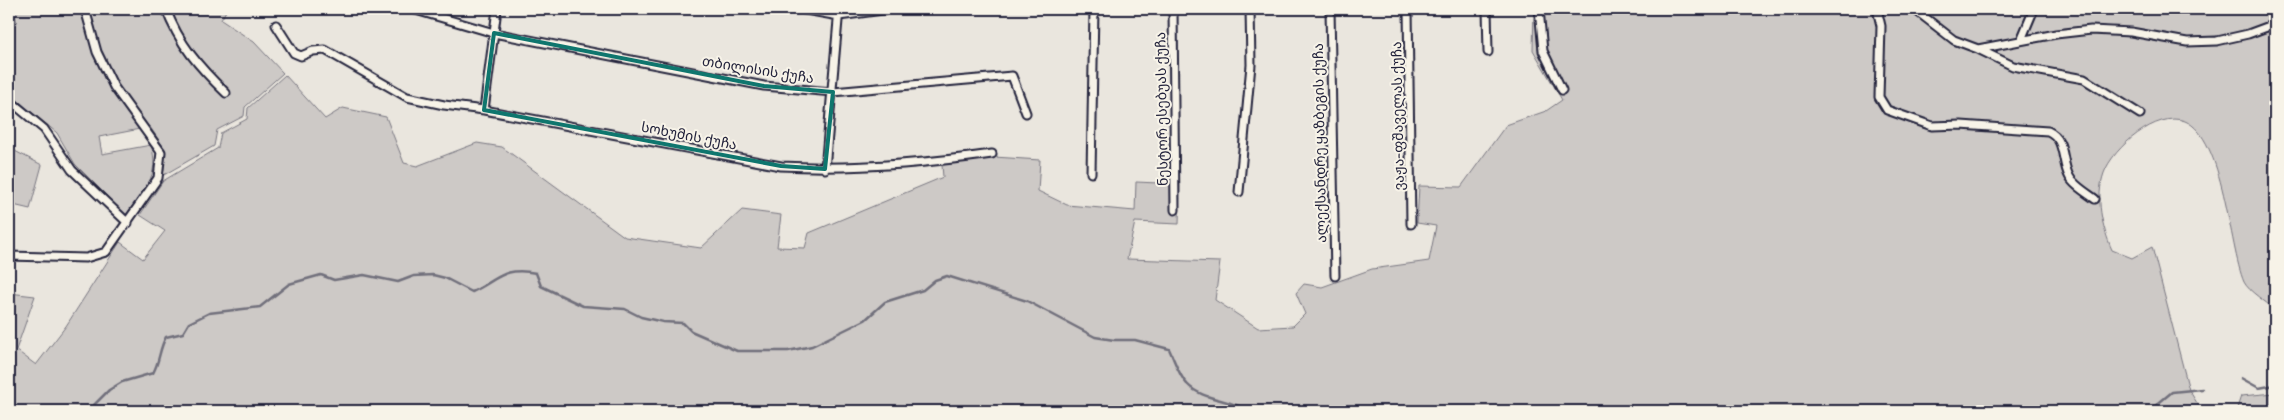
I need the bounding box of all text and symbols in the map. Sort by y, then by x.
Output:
street label: ნესტორ ესებუას ქუჩა [1152,32,1172,186]
street label: ვაჟა-ფშაველას ქუჩა [1388,41,1408,191]
street label: ალექსანდრე ყაზბეგის ქუჩა [1310,43,1330,243]
street label: თბილისის ქუჩა [701,53,815,87]
street label: სოხუმის ქუჩა [640,118,738,154]

